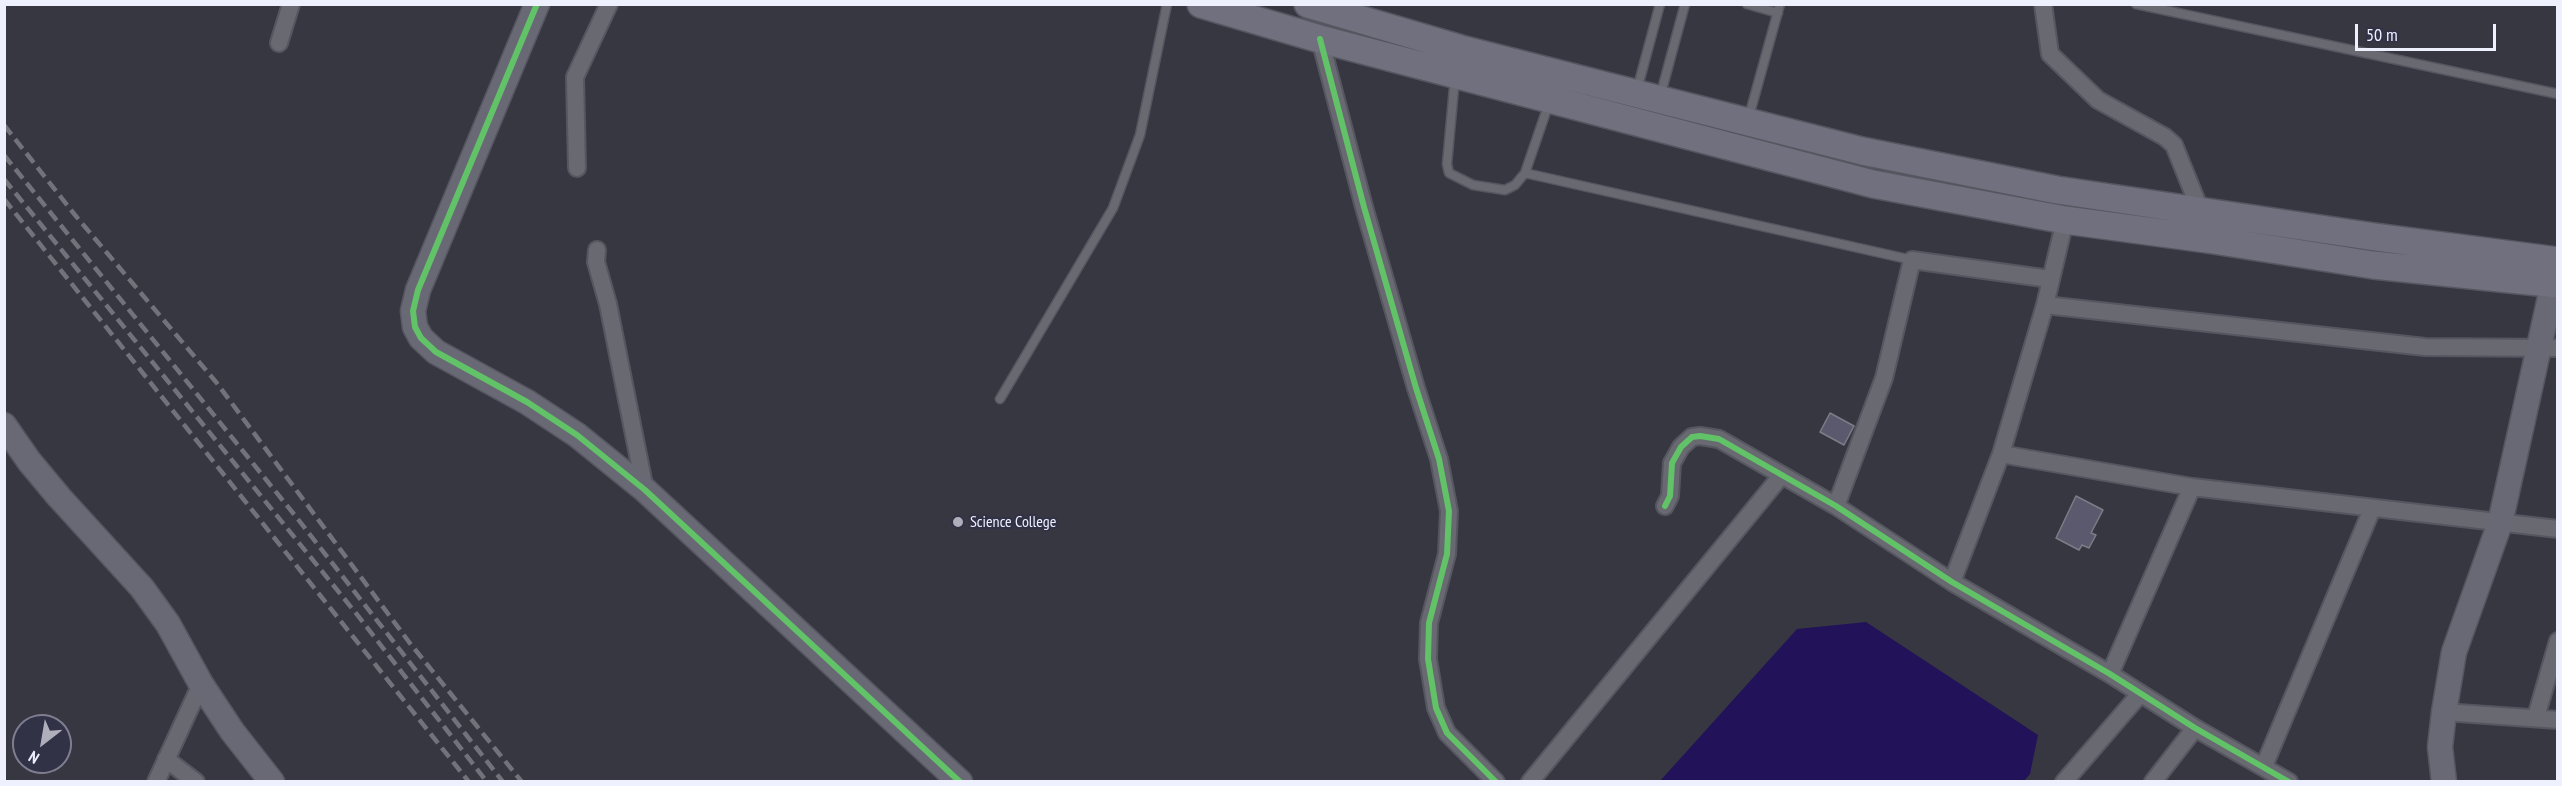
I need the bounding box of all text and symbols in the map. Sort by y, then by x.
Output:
scale bar [2358,12,2499,50]
text: 50 m [2366,23,2398,46]
place label: Science College [970,512,1056,532]
marker: Science College [951,515,965,529]
north arrow [12,714,72,774]
text: N [25,747,43,769]

